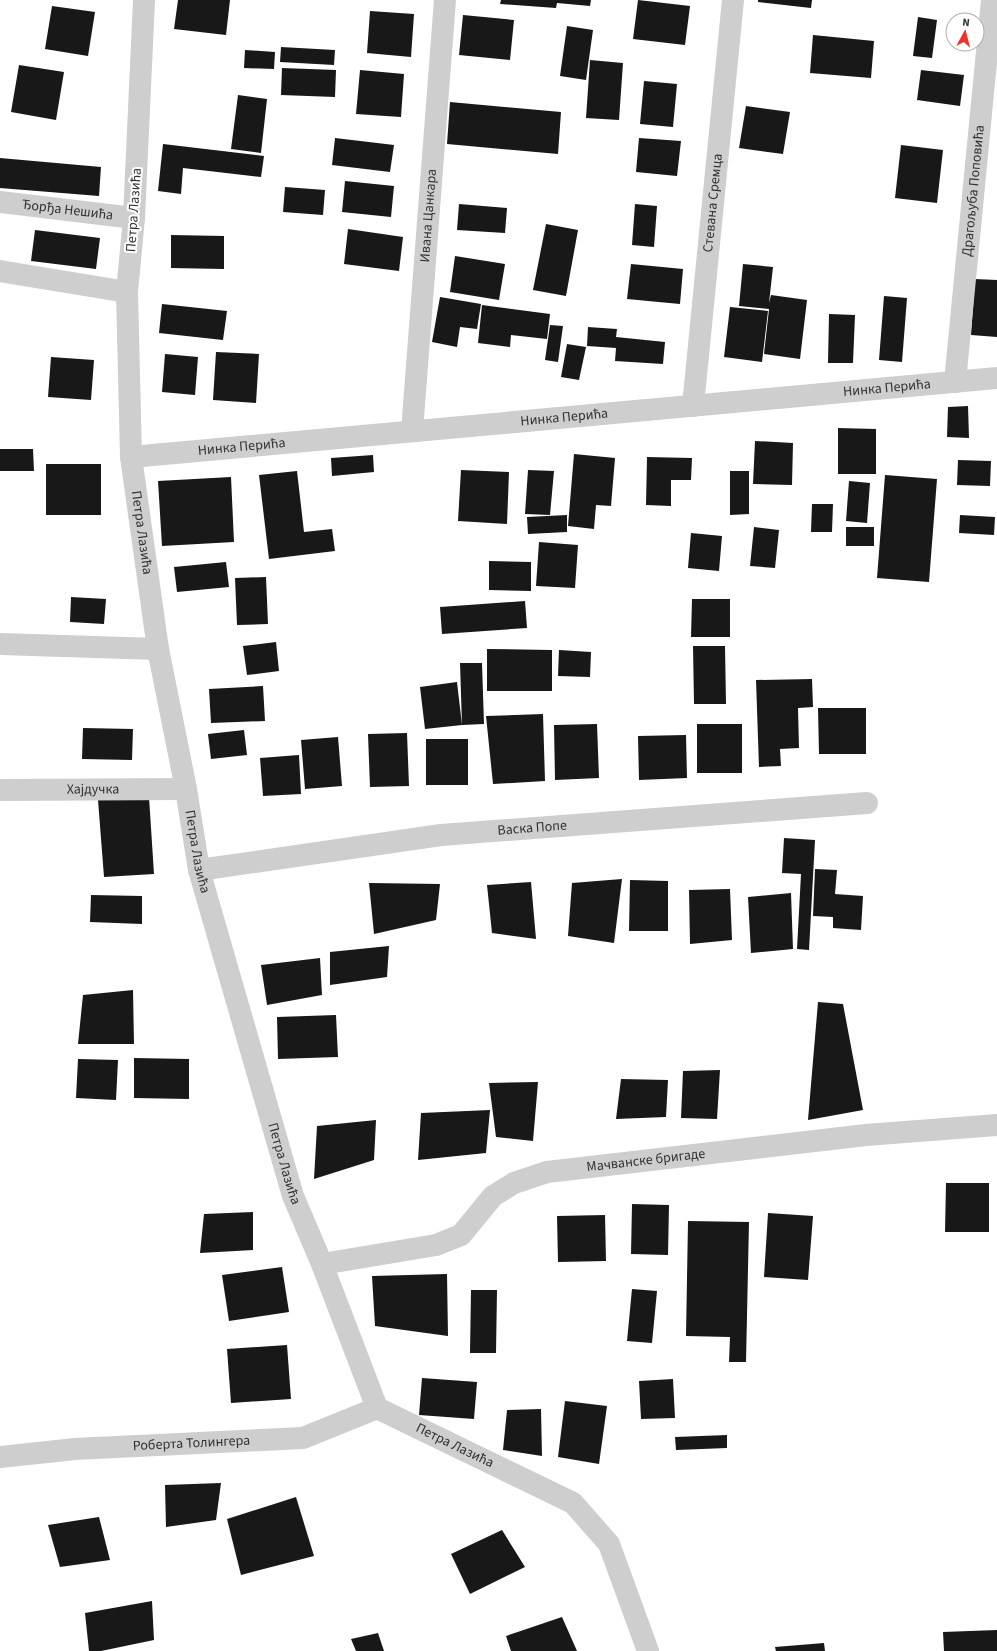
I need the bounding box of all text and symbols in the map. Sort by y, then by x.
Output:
north arrow [945,12,985,52]
text: N [962,15,971,30]
street label: Драгољуба Поповића [957,124,990,258]
street label: Стевана Сремца [698,153,728,253]
street label: Петра Лазића [121,167,147,253]
street label: Ивана Цанкара [415,168,442,263]
street label: Ђорђа Нешића [21,195,114,225]
street label: Нинка Перића [842,374,932,402]
street label: Нинка Перића [520,404,609,431]
street label: Нинка Перића [197,433,286,461]
street label: Петра Лазића [126,489,157,576]
street label: Хајдучка [67,779,119,800]
street label: Петра Лазића [180,809,215,896]
street label: Васка Попе [497,816,568,841]
street label: Петра Лазића [262,1120,306,1208]
street label: Мачванске бригаде [585,1144,706,1177]
street label: Петра Лазића [412,1418,497,1473]
street label: Роберта Толингера [132,1431,251,1456]

